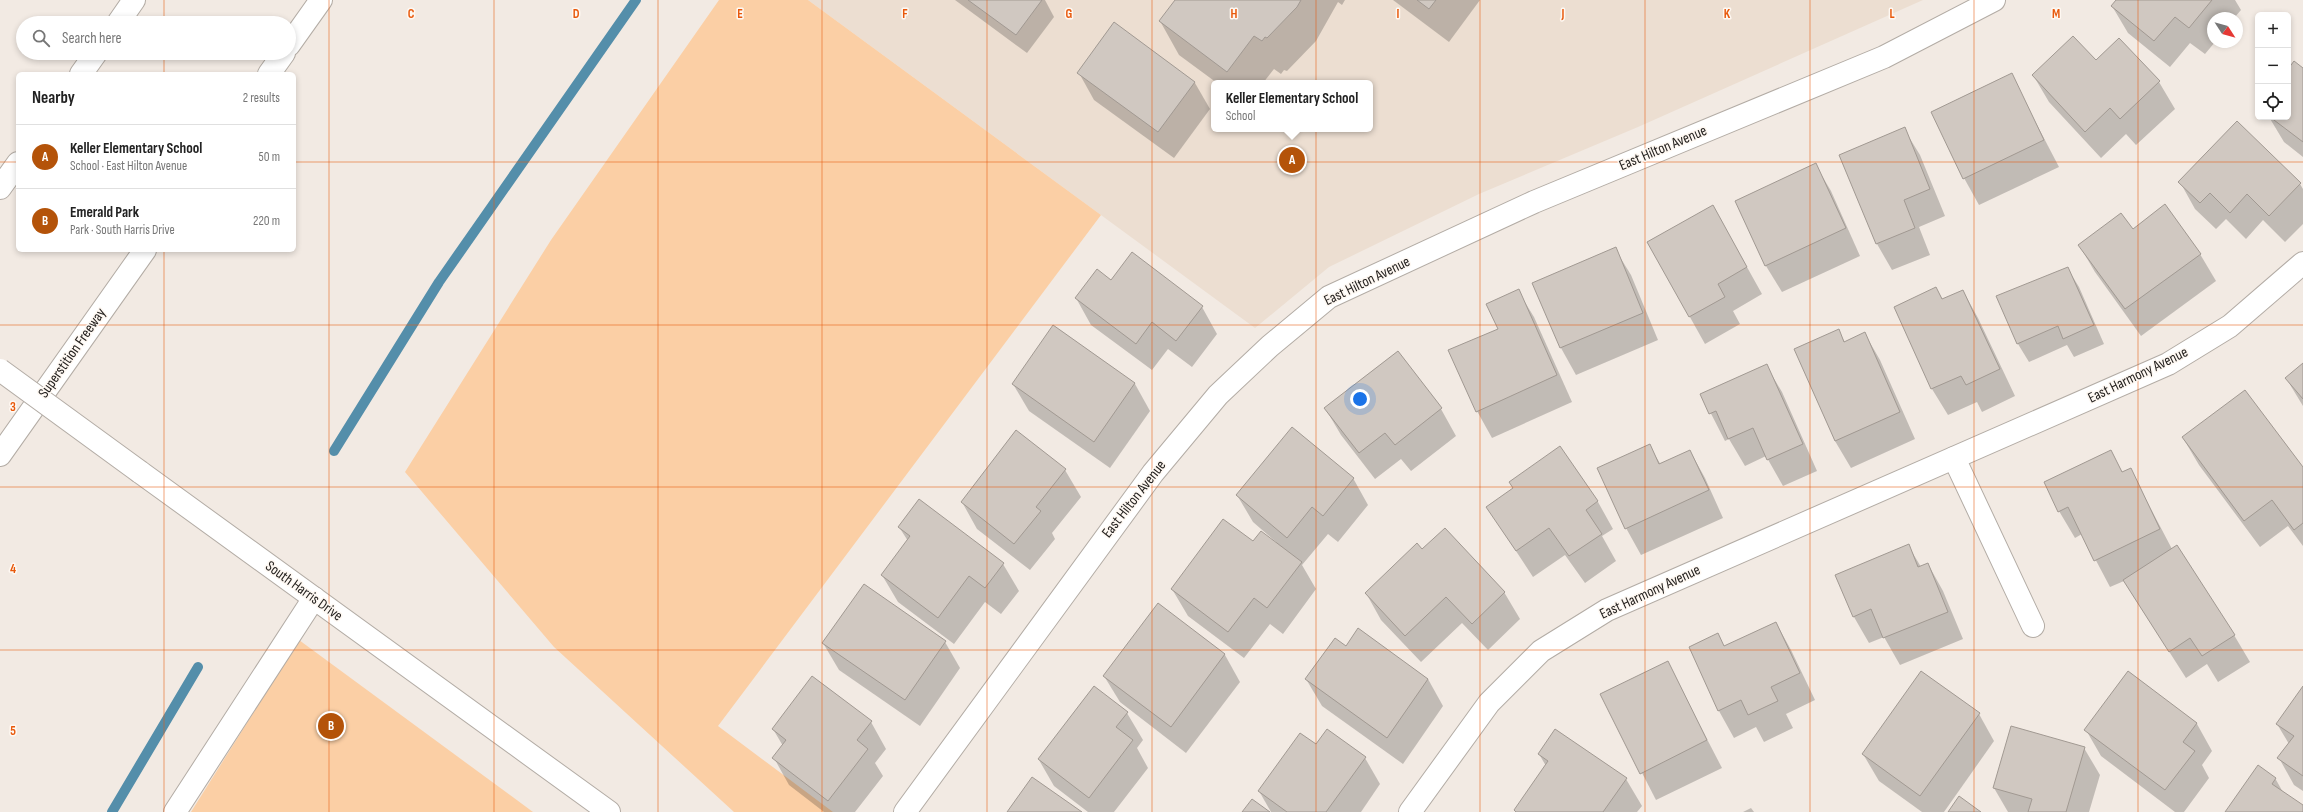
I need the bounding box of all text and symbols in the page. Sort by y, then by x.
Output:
text: C [408,6,415,22]
text: D [573,6,580,22]
text: E [737,6,743,22]
text: F [902,6,908,22]
text: G [1066,6,1073,22]
text: H [1231,6,1238,22]
text: I [1397,6,1400,22]
text: J [1561,6,1565,22]
text: K [1724,6,1731,22]
text: L [1889,6,1895,22]
text: M [2052,6,2060,22]
north arrow [2207,12,2243,48]
map controls [2255,12,2291,120]
button: + [2255,12,2291,48]
search box [16,16,296,60]
icon: search [30,27,52,49]
text: Search here [62,29,122,48]
button: − [2255,48,2291,84]
popup [1211,80,1373,132]
button: locate [2255,84,2291,120]
text: Nearby [32,88,75,108]
text: Keller Elementary School [1226,89,1358,108]
text: 2 results [243,90,280,106]
text: School [1226,108,1255,124]
street label: East Hilton Avenue [1616,121,1710,175]
text: Keller Elementary School [70,139,202,158]
pin: A [1279,145,1305,175]
text: A [42,149,48,165]
text: 50 m [259,149,280,165]
text: School · East Hilton Avenue [70,158,187,174]
text: Emerald Park [70,203,139,222]
text: B [42,213,48,229]
text: 220 m [253,213,280,229]
text: Park · South Harris Drive [70,222,175,238]
street label: East Hilton Avenue [1321,252,1413,310]
street label: Superstition Freeway [34,304,110,402]
street label: East Harmony Avenue [2085,343,2191,407]
your location [1350,389,1370,409]
text: 3 [10,399,16,415]
street label: East Hilton Avenue [1098,456,1170,542]
street label: South Harris Drive [262,557,346,625]
street label: East Harmony Avenue [1597,560,1703,624]
text: 4 [10,561,16,577]
pin: B [318,711,344,741]
text: 5 [10,723,16,739]

